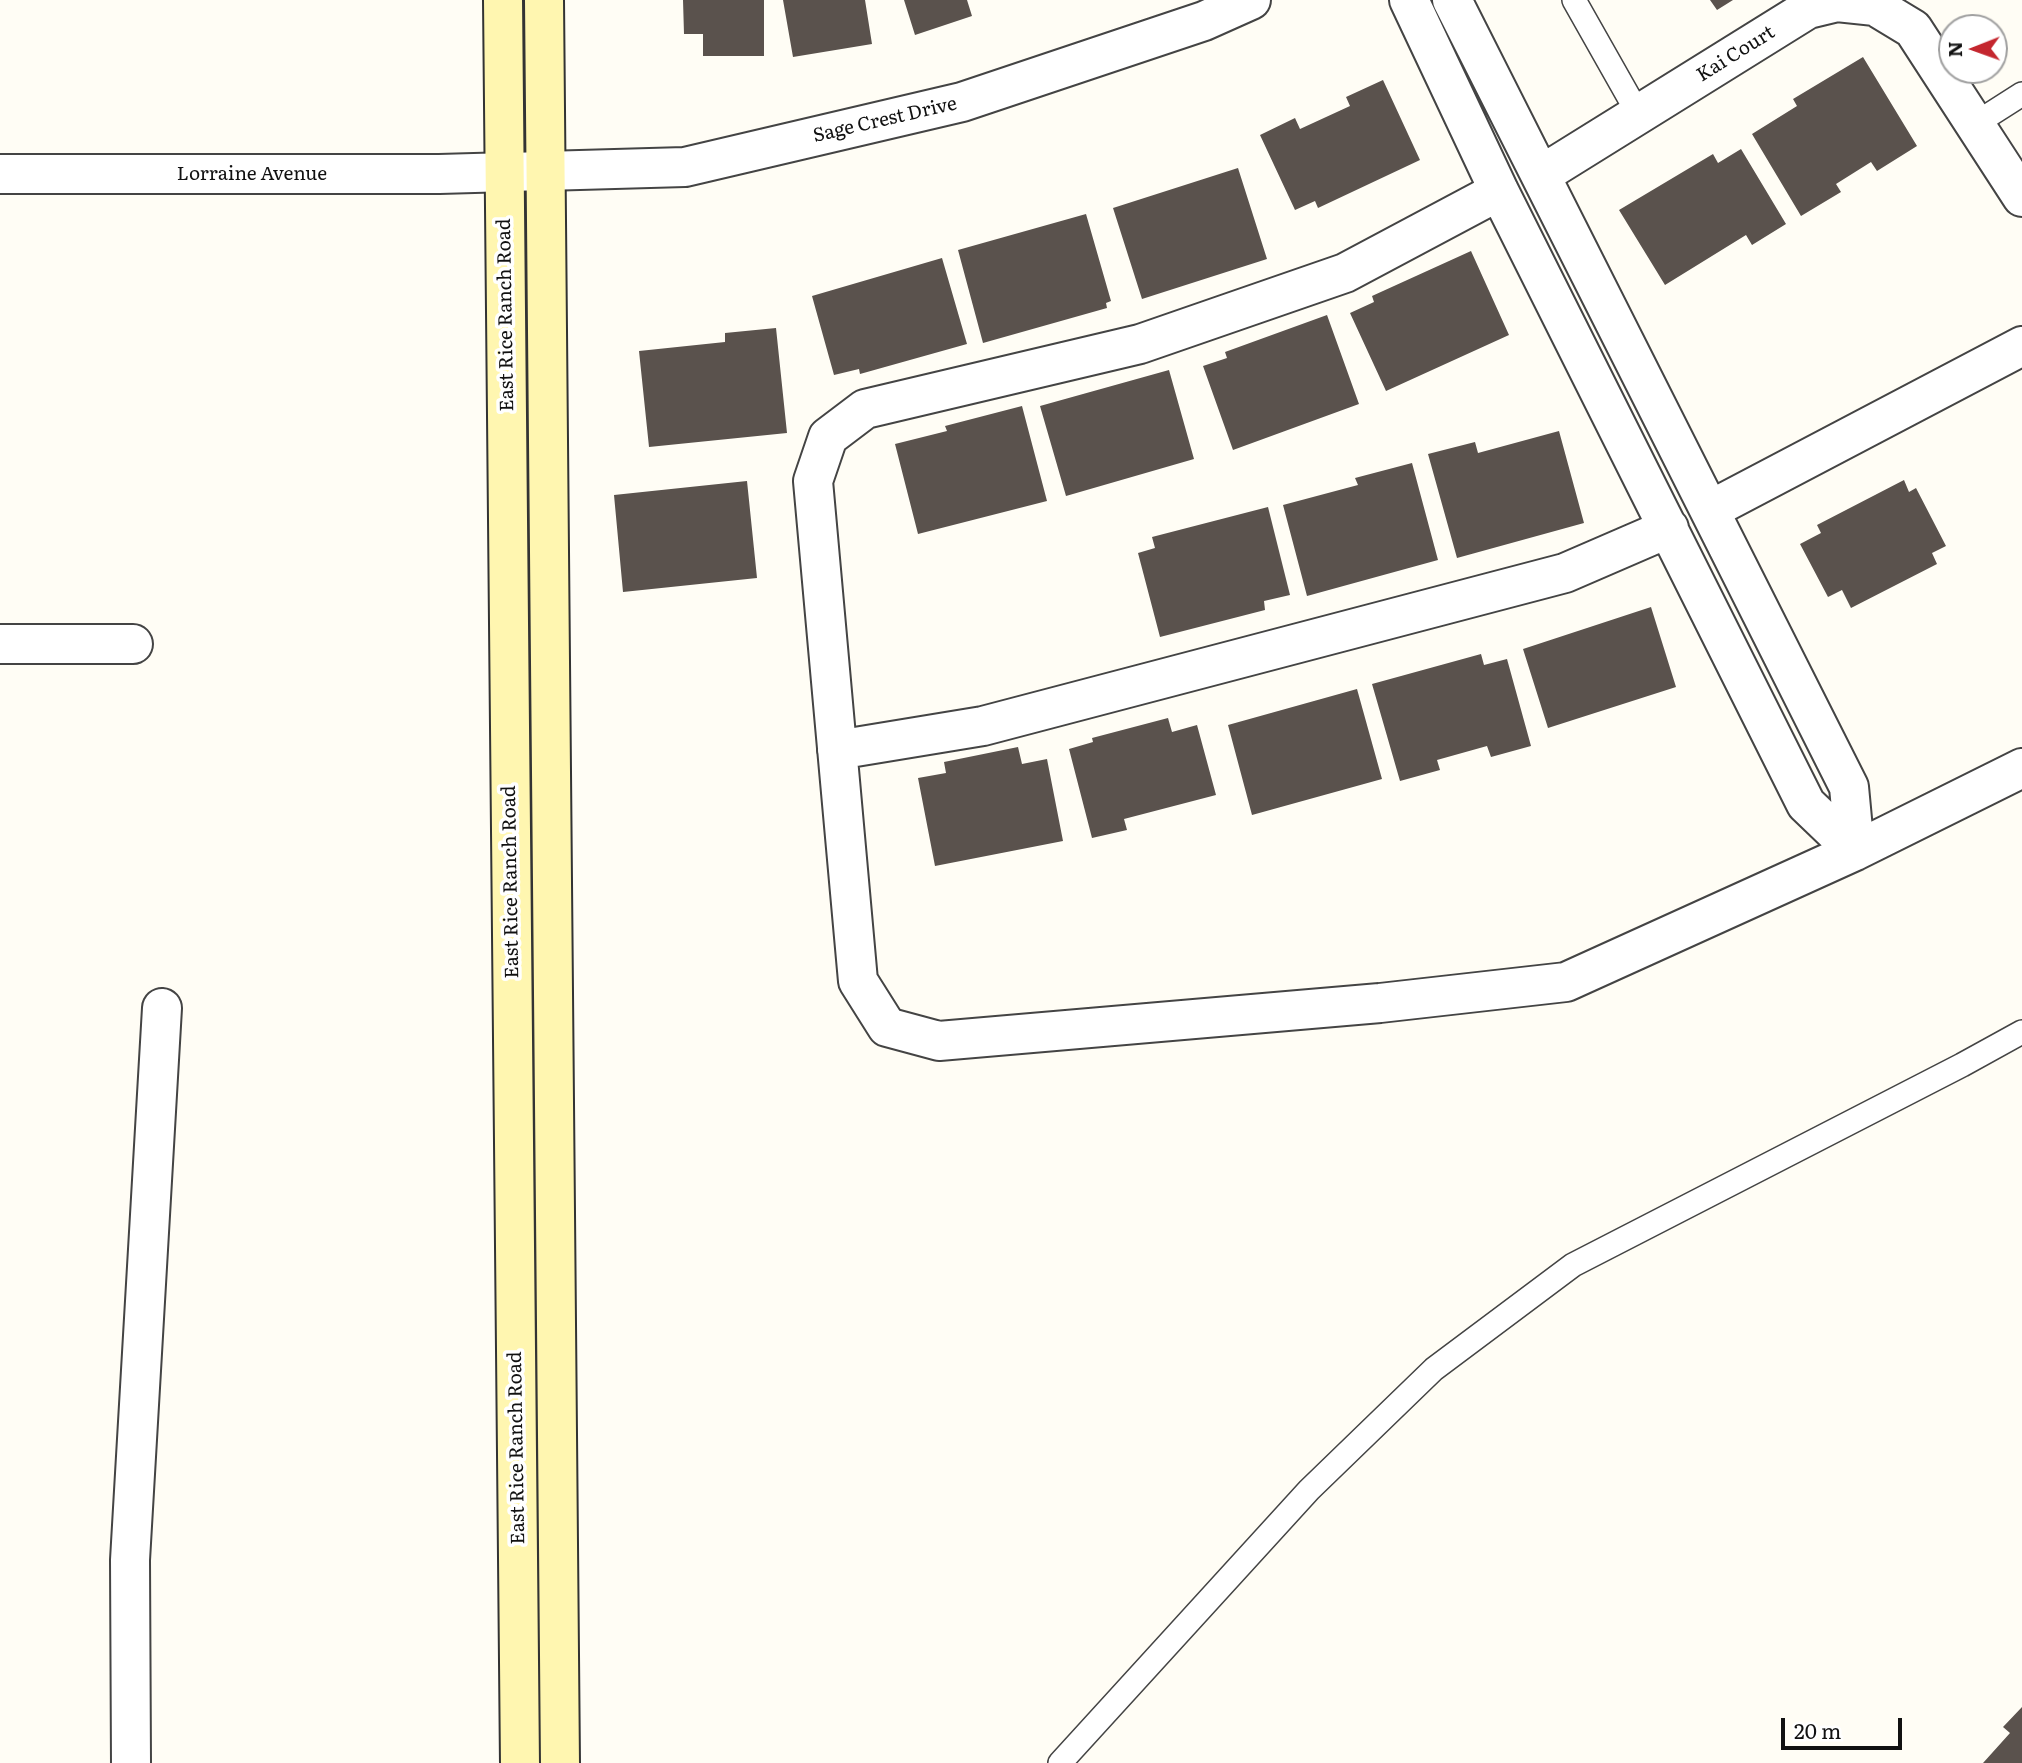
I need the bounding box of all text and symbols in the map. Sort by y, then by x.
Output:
north arrow [1938,14,2008,84]
street label: Kai Court [1693,21,1779,87]
text: N [1940,41,1968,58]
street label: Sage Crest Drive [811,92,959,148]
street label: Lorraine Avenue [177,163,327,185]
street label: East Rice Ranch Road [493,218,519,412]
street label: East Rice Ranch Road [498,785,524,979]
street label: East Rice Ranch Road [504,1351,530,1545]
scale bar [1784,1704,1905,1748]
text: 20 m [1794,1714,1841,1745]

